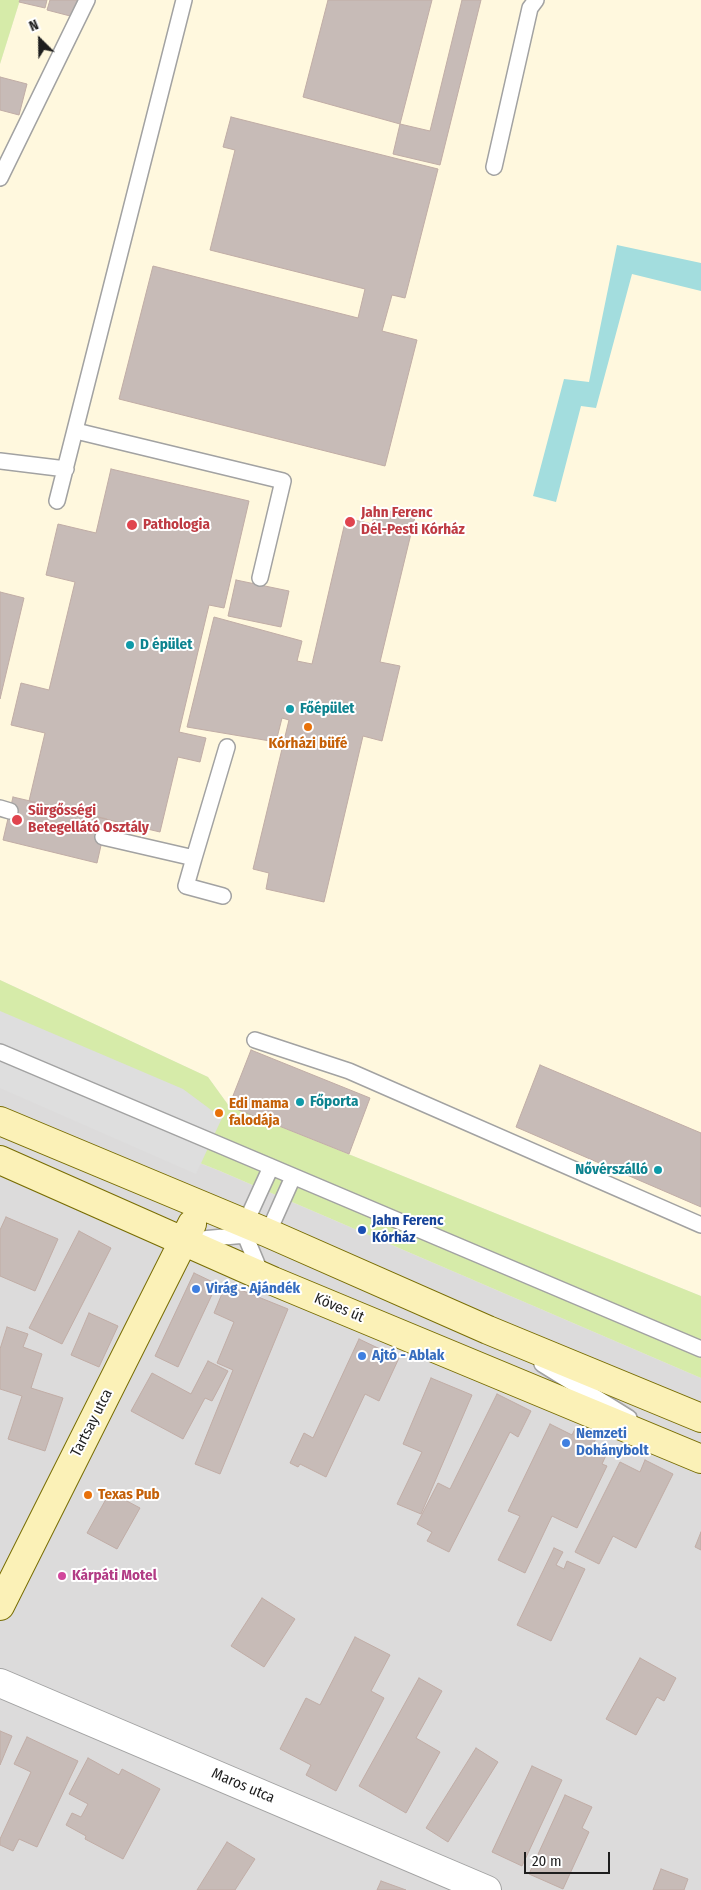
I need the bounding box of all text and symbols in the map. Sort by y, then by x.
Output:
north arrow [15,15,65,65]
text: N [27,16,41,35]
place label: Jahn Ferenc Dél-Pesti Kórház [361,504,465,539]
marker: Jahn Ferenc Dél-Pesti Kórház [343,515,357,529]
place label: Pathologia [143,516,210,534]
marker: Pathologia [125,518,139,532]
place label: D épület [140,636,192,654]
marker: D épület [124,639,136,651]
place label: Főépület [300,700,355,718]
marker: Főépület [284,703,296,715]
marker: Kórházi büfé [302,721,314,733]
place label: Kórházi büfé [269,735,347,753]
place label: Sürgősségi Betegellátó Osztály [28,802,149,837]
marker: Sürgősségi Betegellátó Osztály [10,813,24,827]
place label: Főporta [310,1093,358,1111]
place label: Edi mama falodája [229,1095,289,1130]
marker: Főporta [294,1096,306,1108]
marker: Edi mama falodája [213,1107,225,1119]
place label: Nővérszálló [575,1161,648,1179]
marker: Nővérszálló [652,1164,664,1176]
place label: Jahn Ferenc Kórház [372,1212,443,1247]
marker: Jahn Ferenc Kórház [356,1224,368,1236]
place label: Virág - Ajándék [206,1280,300,1298]
marker: Virág - Ajándék [190,1283,202,1295]
street label: Köves út [311,1290,367,1326]
place label: Ajtó - Ablak [372,1347,444,1365]
marker: Ajtó - Ablak [356,1350,368,1362]
street label: Tartsay utca [67,1386,117,1460]
place label: Nemzeti Dohánybolt [576,1425,649,1460]
marker: Nemzeti Dohánybolt [560,1437,572,1449]
place label: Texas Pub [98,1486,160,1504]
marker: Texas Pub [82,1489,94,1501]
place label: Kárpáti Motel [72,1567,157,1585]
marker: Kárpáti Motel [56,1570,68,1582]
street label: Maros utca [209,1765,277,1807]
scale bar [526,1842,612,1874]
text: 20 m [532,1852,562,1870]

